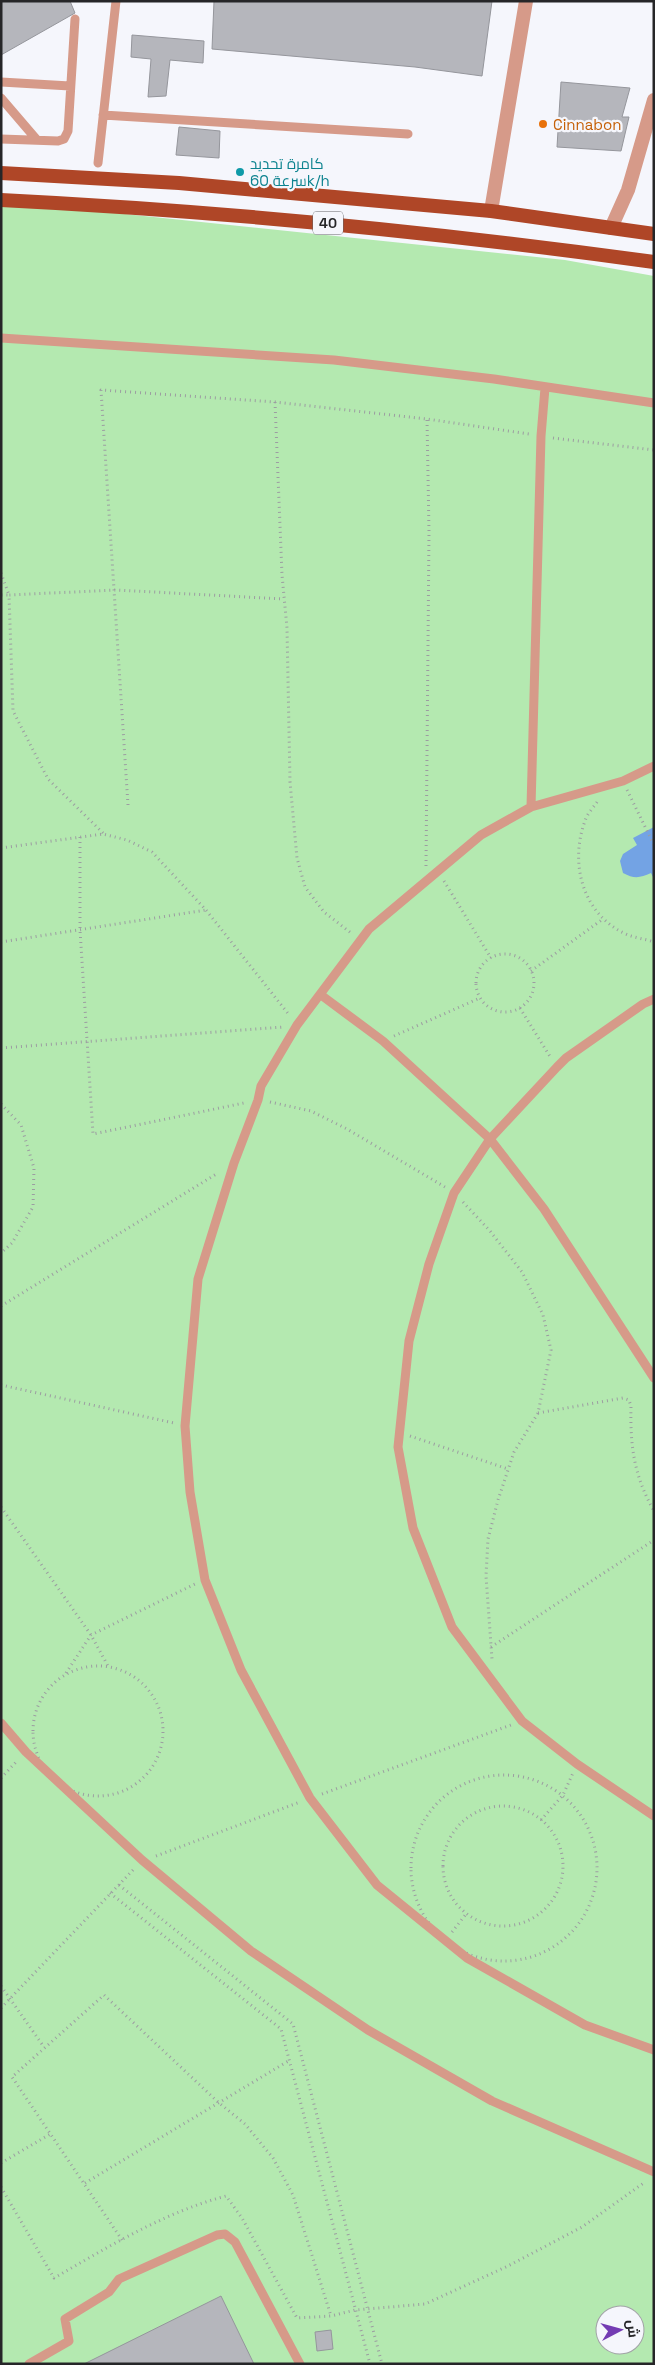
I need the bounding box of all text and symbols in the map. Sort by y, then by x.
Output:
place label: Cinnabon [553,115,621,134]
marker: Cinnabon [537,118,549,130]
place label: كامرة تحديد سرعة 60k/h [250,154,330,190]
marker: كامرة تحديد سرعة 60k/h [234,166,246,178]
road number: 40 [313,212,343,234]
north arrow [595,2305,645,2355]
text: ش [623,2319,643,2339]

